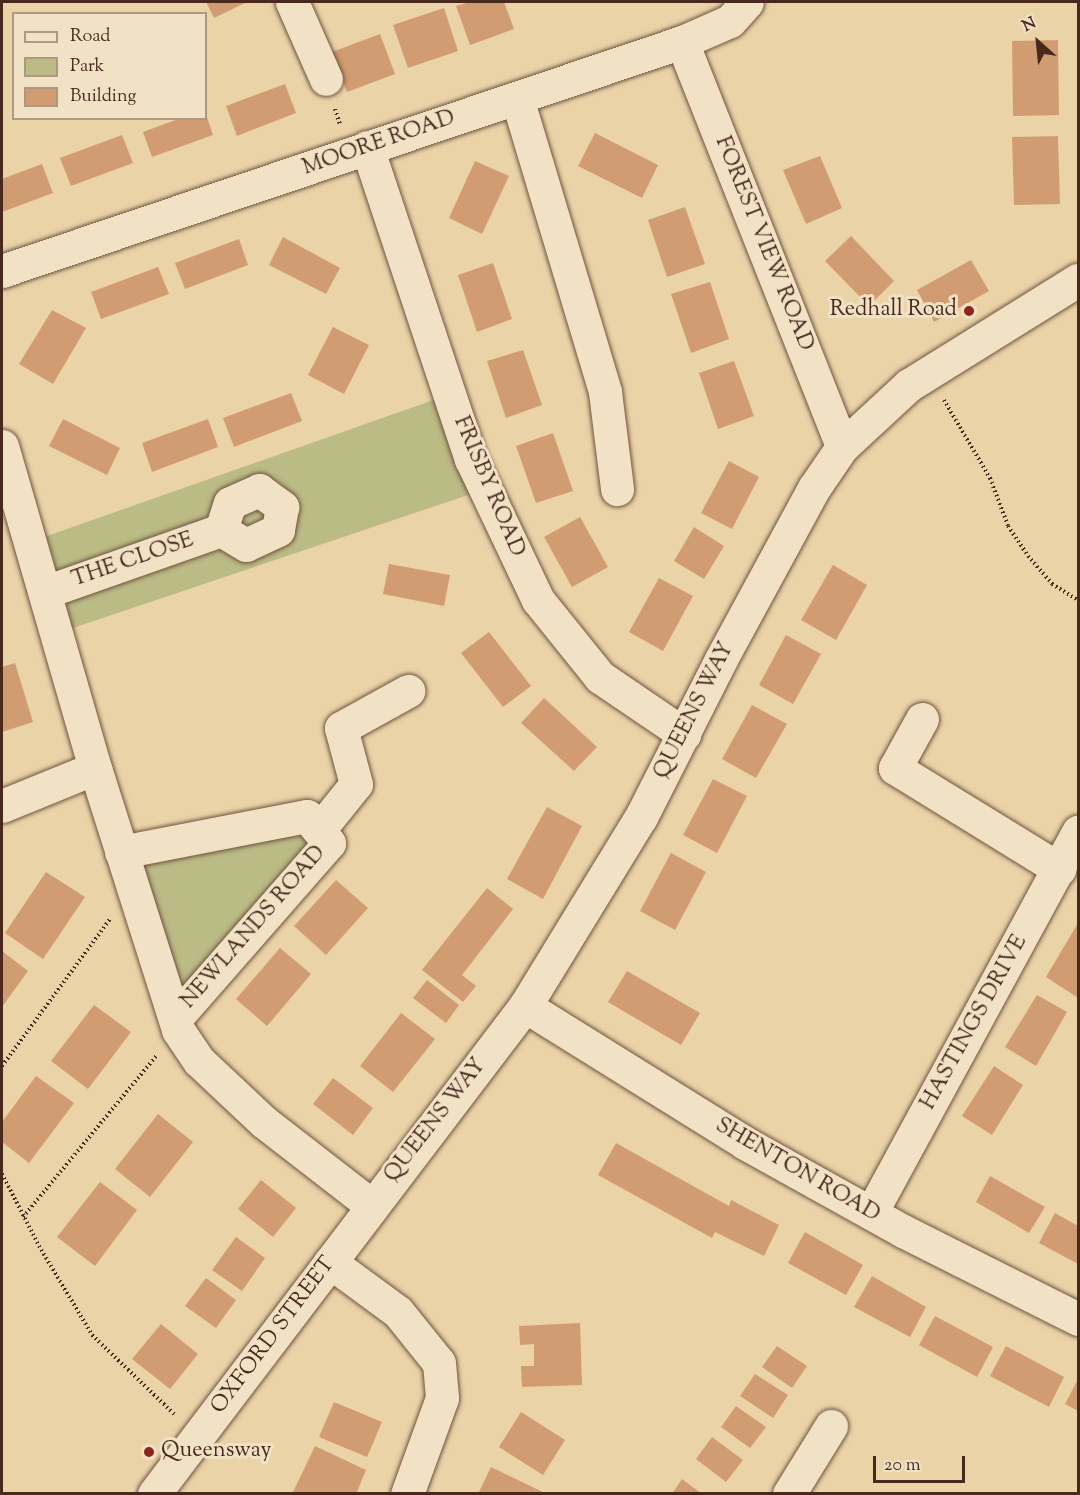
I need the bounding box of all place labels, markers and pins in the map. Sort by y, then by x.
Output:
place label: Redhall Road [830,298,957,324]
marker: Redhall Road [962,304,976,318]
place label: Queensway [161,1439,272,1465]
marker: Queensway [142,1445,156,1459]

